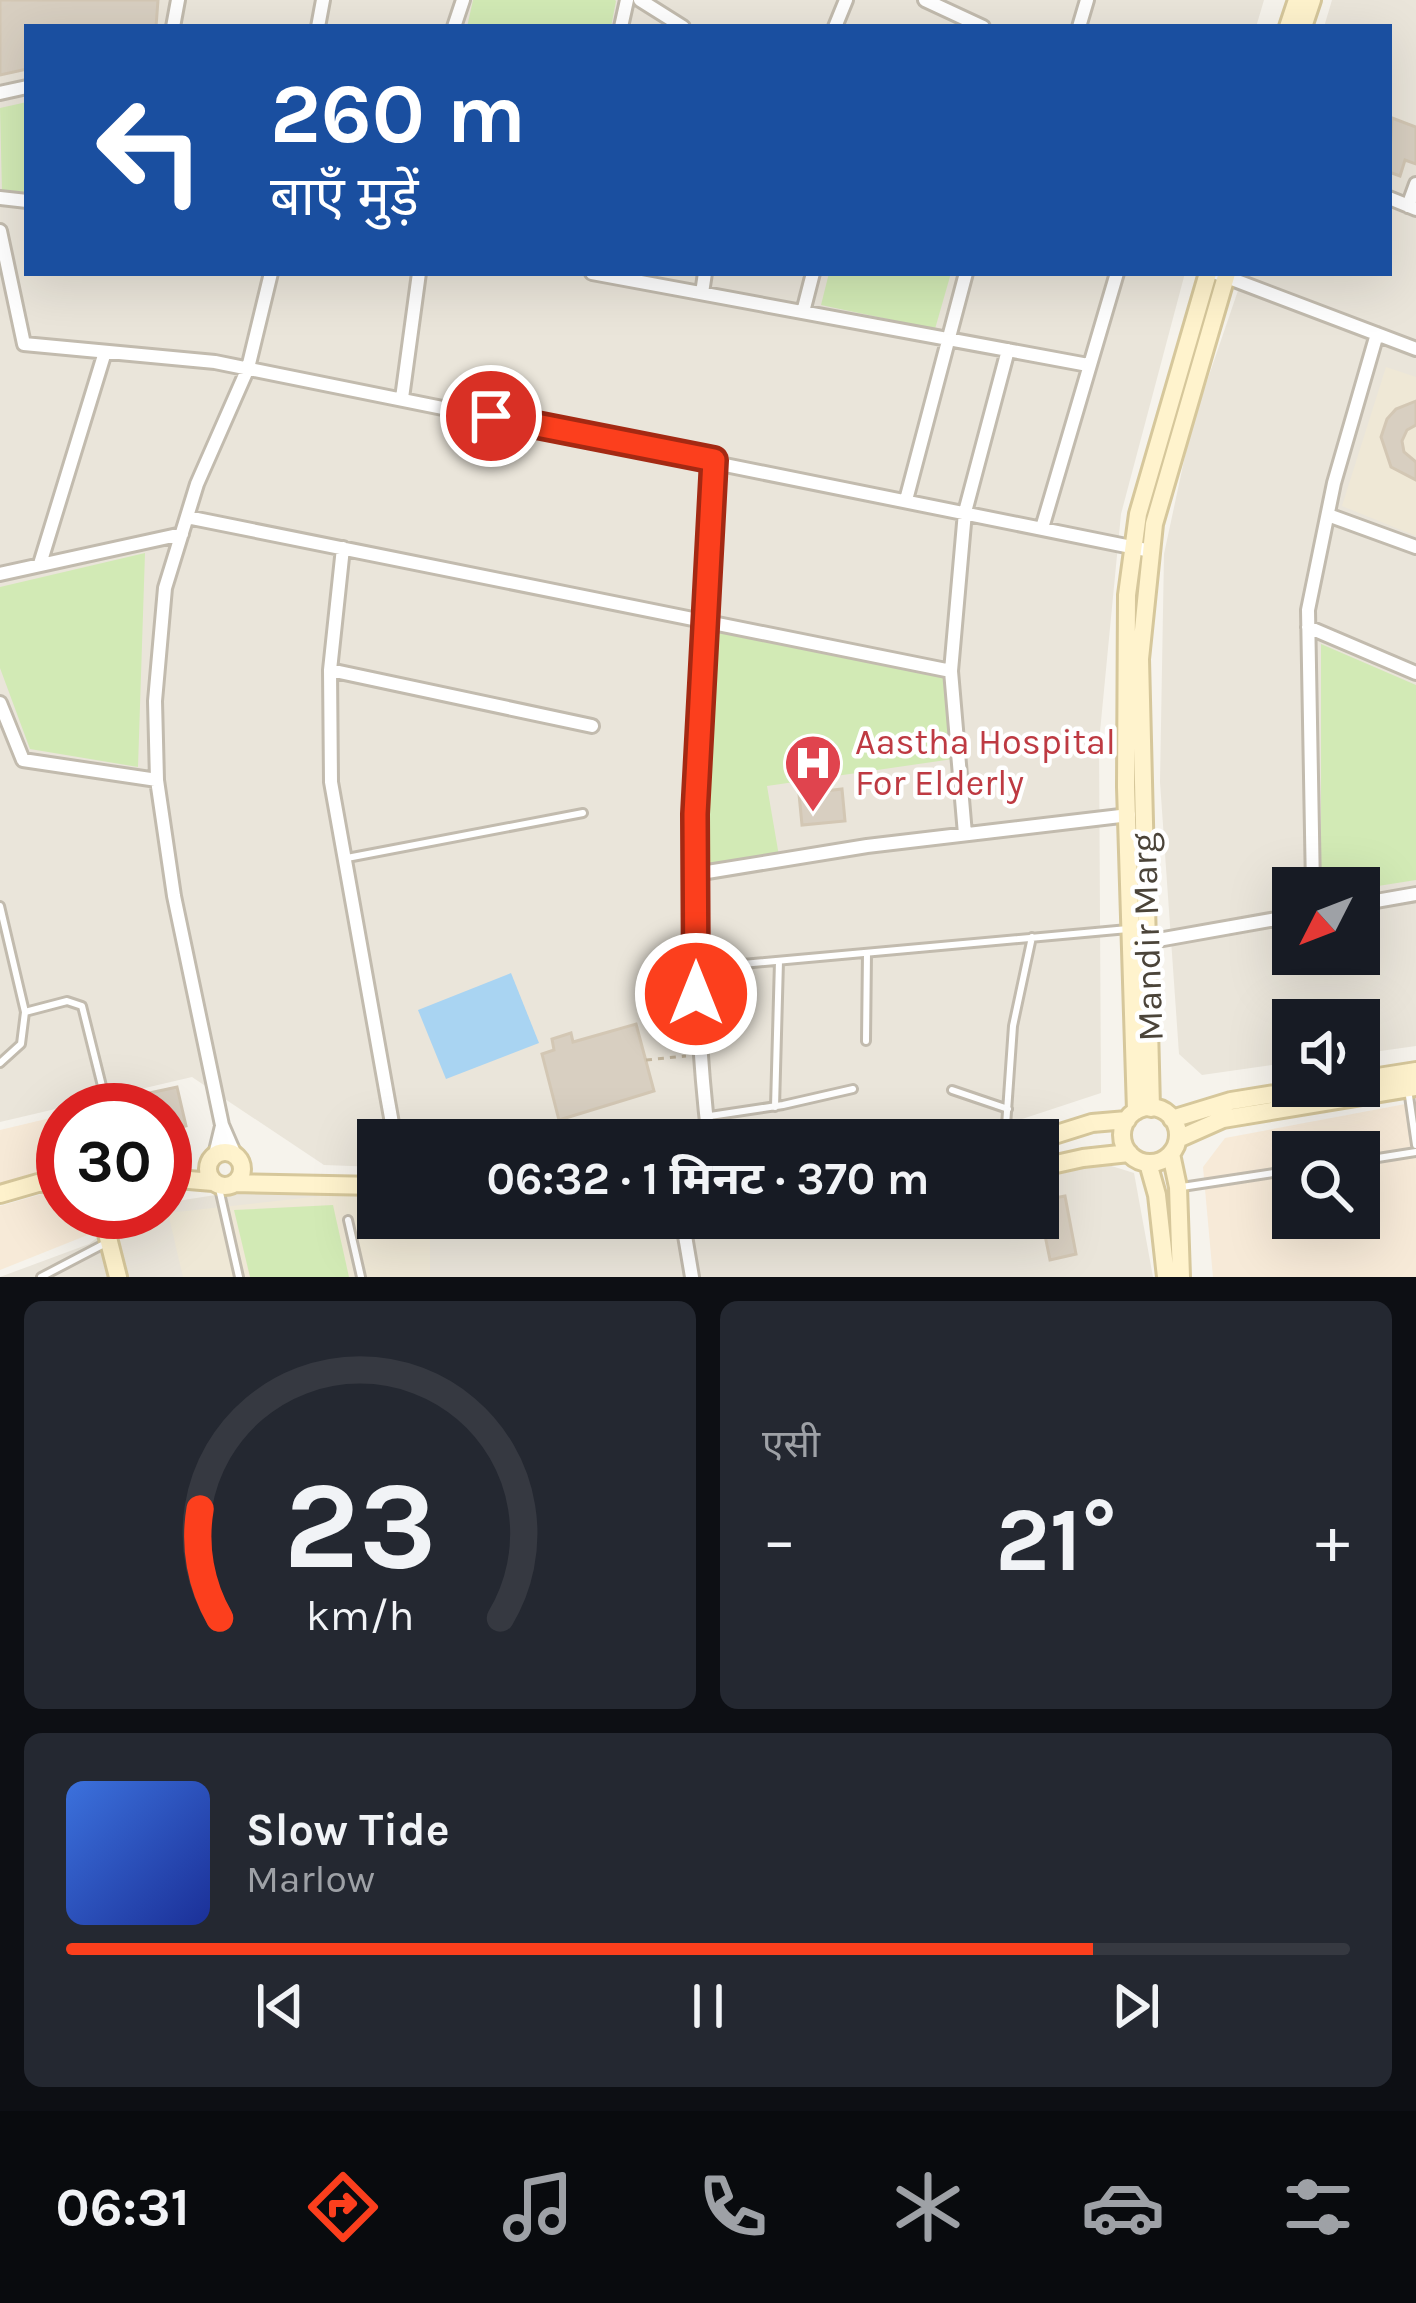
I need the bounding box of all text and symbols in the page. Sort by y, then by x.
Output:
text: 260 m [270,65,526,163]
icon: left [72,72,228,228]
text: बाएँ मुड़ें [270,165,419,229]
pin [440,365,542,467]
icon: arrive [458,383,524,449]
place label: Aastha Hospital For Elderly [855,721,1116,804]
hospital icon: Aastha Hospital For Elderly [782,732,844,814]
street label: Mandir Marg [1122,832,1172,1042]
north arrow [1272,867,1380,975]
map controls [1272,867,1380,1239]
position arrow [633,931,759,1057]
button: sound [1272,999,1380,1107]
speed limit sign: 30 [36,1083,192,1239]
button: search [1272,1131,1380,1239]
text: 06:32 · 1 मिनट · 370 m [487,1153,929,1205]
text: एसी [762,1421,820,1467]
text: 23 [283,1453,437,1598]
text: 21° [995,1487,1117,1593]
text: − [762,1501,797,1579]
text: + [1315,1501,1350,1579]
text: km/h [306,1591,414,1641]
text: Slow Tide [246,1804,450,1856]
text: Marlow [246,1856,375,1902]
icon: previous [247,1973,313,2039]
icon: pause [675,1973,741,2039]
icon: next [1103,1973,1169,2039]
icon: directions [301,2165,385,2249]
icon: music [496,2165,580,2249]
icon: phone [691,2165,775,2249]
icon: climate [886,2165,970,2249]
icon: car [1081,2165,1165,2249]
icon: filters [1276,2165,1360,2249]
text: 06:31 [56,2175,190,2239]

